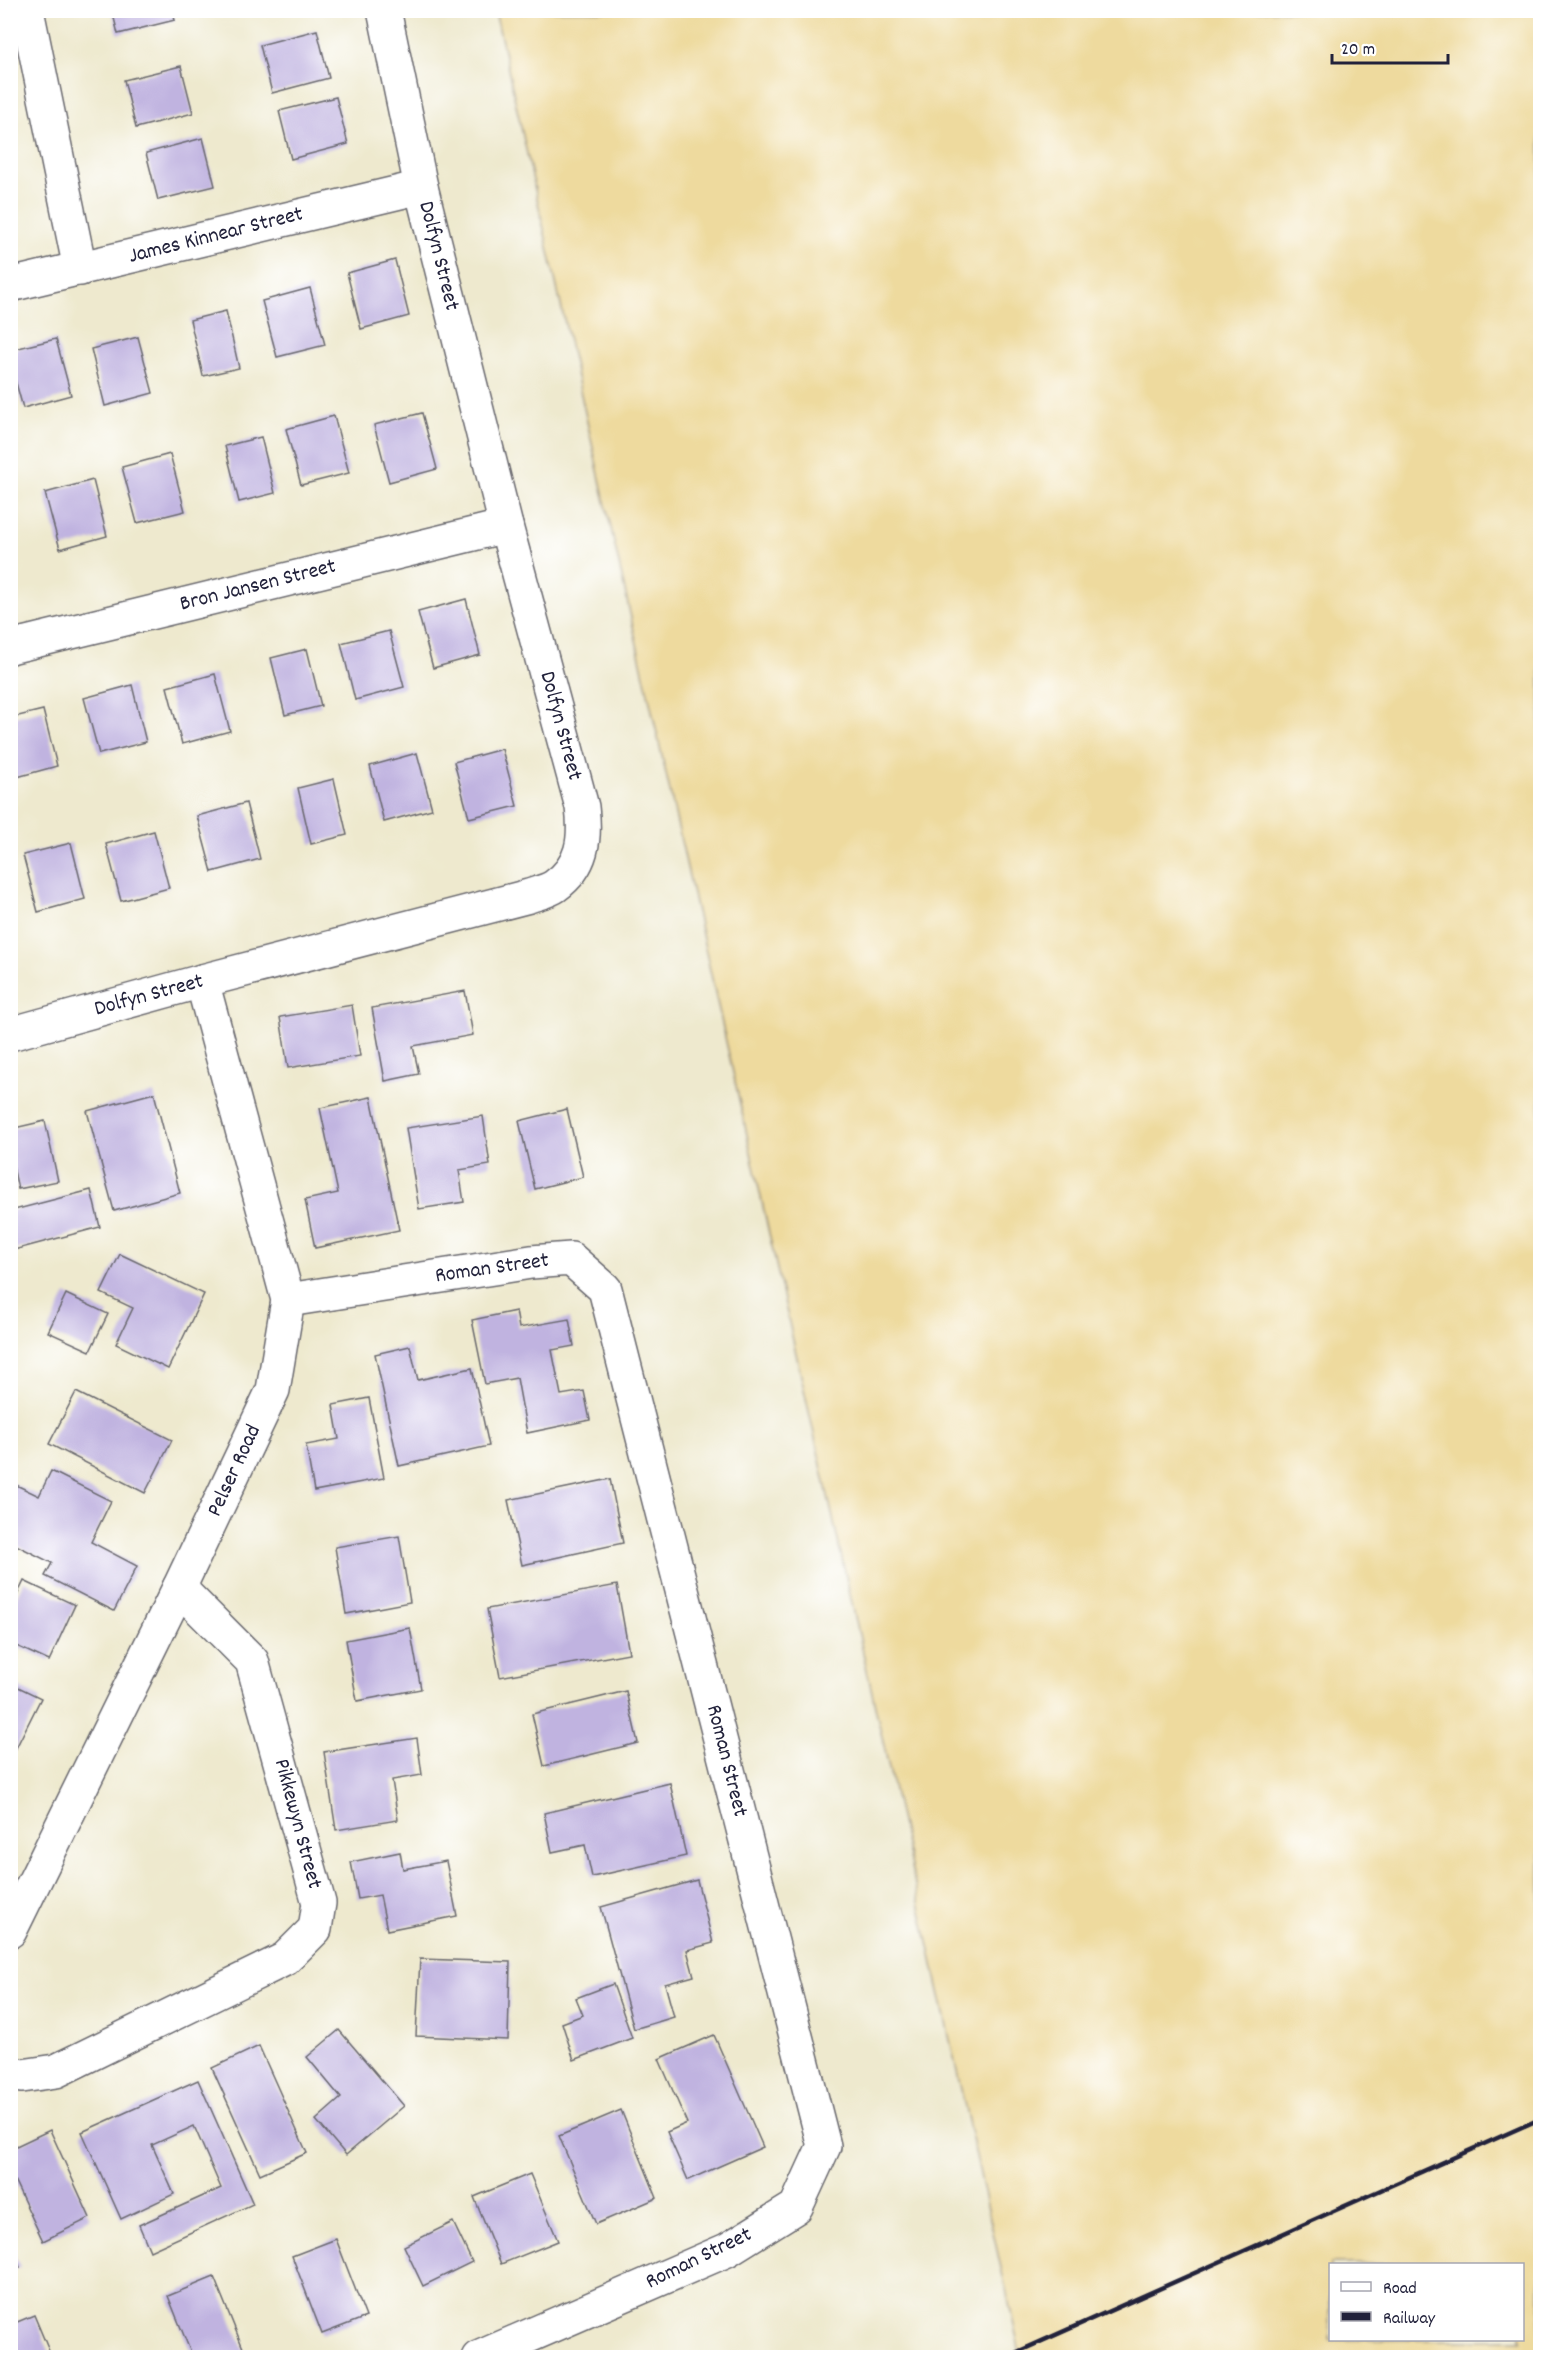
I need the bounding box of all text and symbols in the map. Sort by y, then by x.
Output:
scale bar [1332,27,1448,65]
text: 20 m [1341,38,1375,63]
street label: Dolfyn Street [409,198,467,314]
street label: James Kinnear Street [126,199,306,273]
street label: Bron Jansen Street [177,552,339,620]
street label: Dolfyn Street [531,668,589,784]
street label: Dolfyn Street [91,967,207,1025]
street label: Roman Street [433,1246,551,1292]
street label: Pelser Road [200,1420,270,1522]
street label: Roman Street [697,1702,755,1820]
street label: Pikkewyn Street [265,1756,329,1892]
street label: Roman Street [641,2220,757,2298]
legend [1329,2263,1524,2341]
text: Road [1383,2277,1417,2302]
text: Railway [1383,2307,1436,2332]

